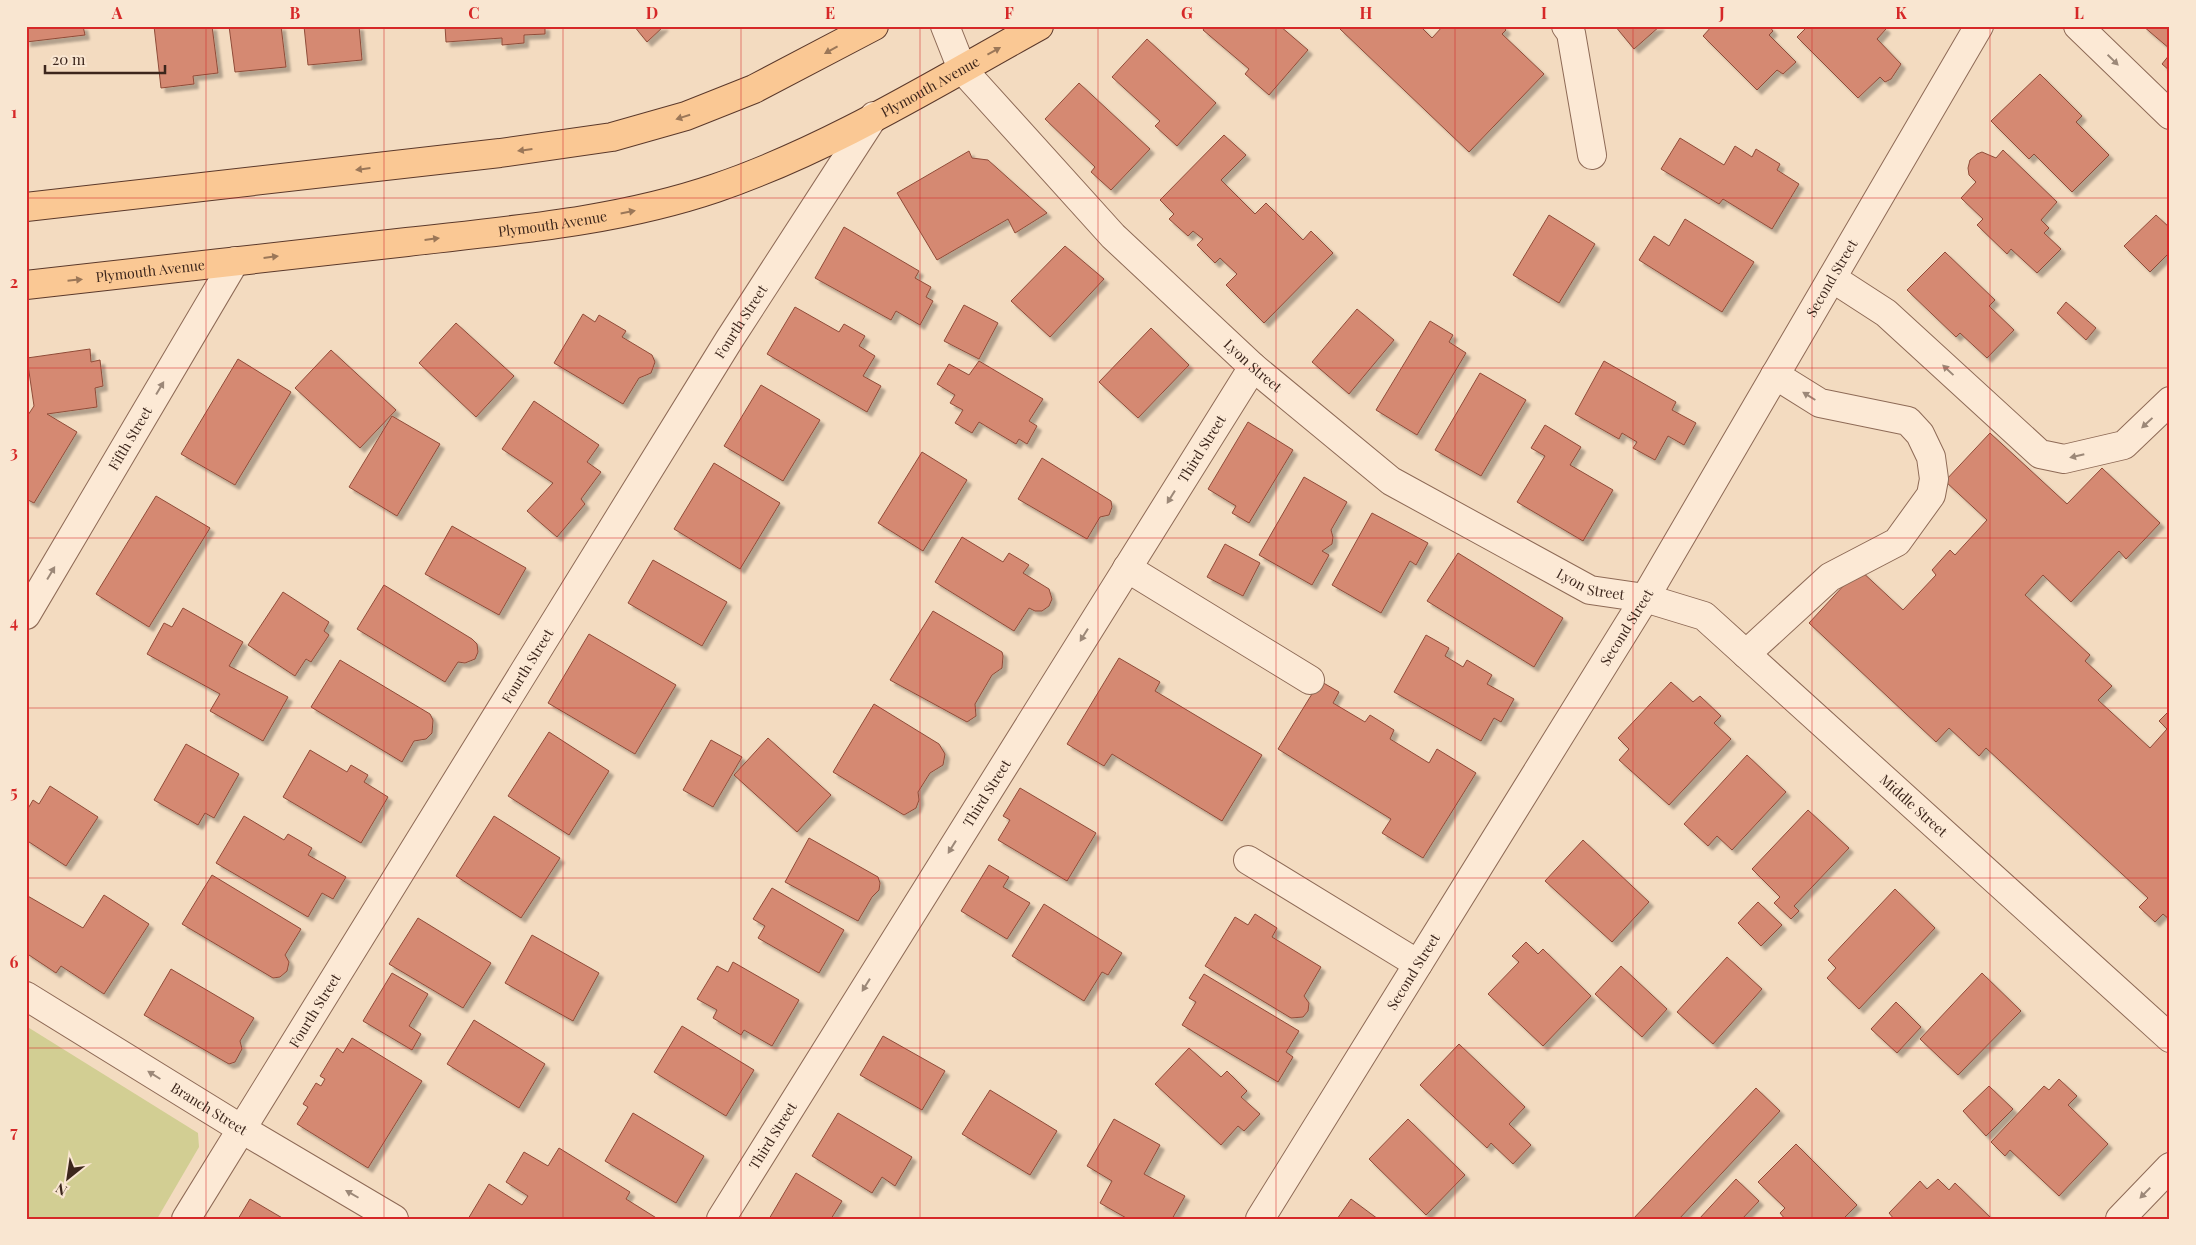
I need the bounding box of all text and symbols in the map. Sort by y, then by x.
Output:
text: A [111,2,123,23]
text: B [290,2,301,23]
text: C [468,2,480,23]
text: D [646,2,658,23]
text: E [825,2,835,23]
text: F [1004,2,1014,23]
text: G [1181,2,1193,23]
text: H [1360,2,1373,23]
text: I [1541,2,1547,23]
text: J [1718,2,1725,23]
text: K [1895,2,1907,23]
text: L [2074,2,2084,23]
scale bar [45,42,165,74]
one-way arrow [824,46,838,54]
one-way arrow [987,47,1002,55]
text: 20 m [52,49,86,69]
street label: Plymouth Avenue [877,51,983,121]
one-way arrow [2107,54,2119,66]
text: 1 [11,101,17,122]
one-way arrow [675,113,690,121]
one-way arrow [516,146,532,154]
one-way arrow [355,165,371,173]
street label: Plymouth Avenue [497,206,608,241]
one-way arrow [620,208,636,216]
one-way arrow [425,235,441,243]
street label: Second Street [1801,235,1862,320]
one-way arrow [263,253,279,261]
street label: Plymouth Avenue [94,255,206,286]
text: 2 [10,271,18,292]
one-way arrow [67,276,83,284]
street label: Fourth Street [710,280,772,362]
street label: Lyon Street [1220,334,1287,397]
one-way arrow [1942,364,1954,376]
one-way arrow [156,382,165,395]
one-way arrow [1802,392,1815,401]
street label: Fifth Street [104,402,157,474]
street label: Third Street [1173,410,1230,486]
one-way arrow [2142,417,2154,429]
text: 3 [10,441,18,462]
one-way arrow [2069,452,2084,460]
one-way arrow [1166,491,1176,504]
street label: Lyon Street [1553,564,1627,604]
one-way arrow [47,566,55,581]
street label: Second Street [1595,585,1658,669]
text: 4 [10,611,18,632]
street label: Fourth Street [497,624,558,706]
one-way arrow [1080,628,1089,642]
street label: Third Street [958,755,1015,830]
street label: Middle Street [1876,770,1952,842]
text: 5 [10,781,18,802]
one-way arrow [947,840,956,853]
street label: Second Street [1382,929,1444,1013]
text: 6 [10,951,19,972]
street label: Fourth Street [284,969,345,1051]
one-way arrow [861,978,871,991]
one-way arrow [147,1070,160,1080]
street label: Branch Street [167,1078,252,1140]
street label: Third Street [744,1097,801,1173]
text: 7 [10,1121,18,1142]
north arrow [42,1152,92,1202]
text: N [52,1179,70,1200]
one-way arrow [2139,1187,2151,1199]
one-way arrow [344,1190,359,1198]

